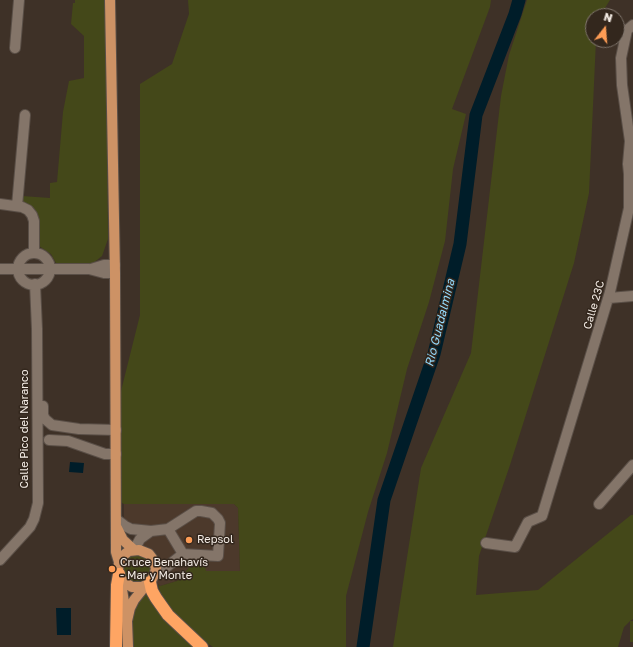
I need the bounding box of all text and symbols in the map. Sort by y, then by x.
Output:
north arrow [585,8,625,48]
text: N [602,10,614,24]
water label: Rio Guadalmina [422,278,458,368]
street label: Calle 23C [581,279,607,331]
street label: Calle Pico del Naranco [18,370,32,488]
place label: Repsol [197,533,233,547]
marker: Repsol [184,535,194,545]
place label: Cruce Benahavís - Mar y Monte [120,556,208,582]
marker: Cruce Benahavís - Mar y Monte [107,564,117,574]

